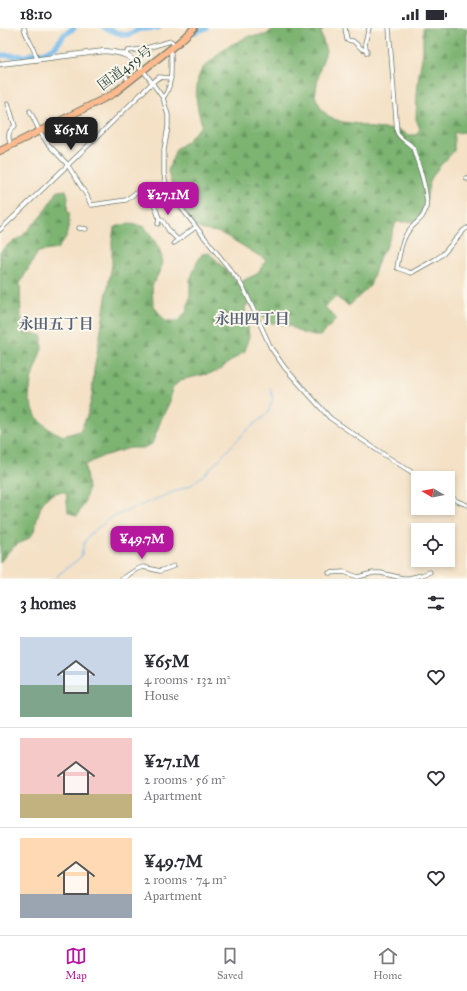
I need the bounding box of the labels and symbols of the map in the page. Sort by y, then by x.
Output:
street label: 国道459号 [94,42,156,94]
pin: ¥65M [47,117,95,151]
pin: ¥27.1M [135,182,201,216]
district label: 永田四丁目 [214,310,290,328]
district label: 永田五丁目 [18,315,94,333]
north arrow [411,471,455,515]
pin: ¥49.7M [109,526,175,560]

